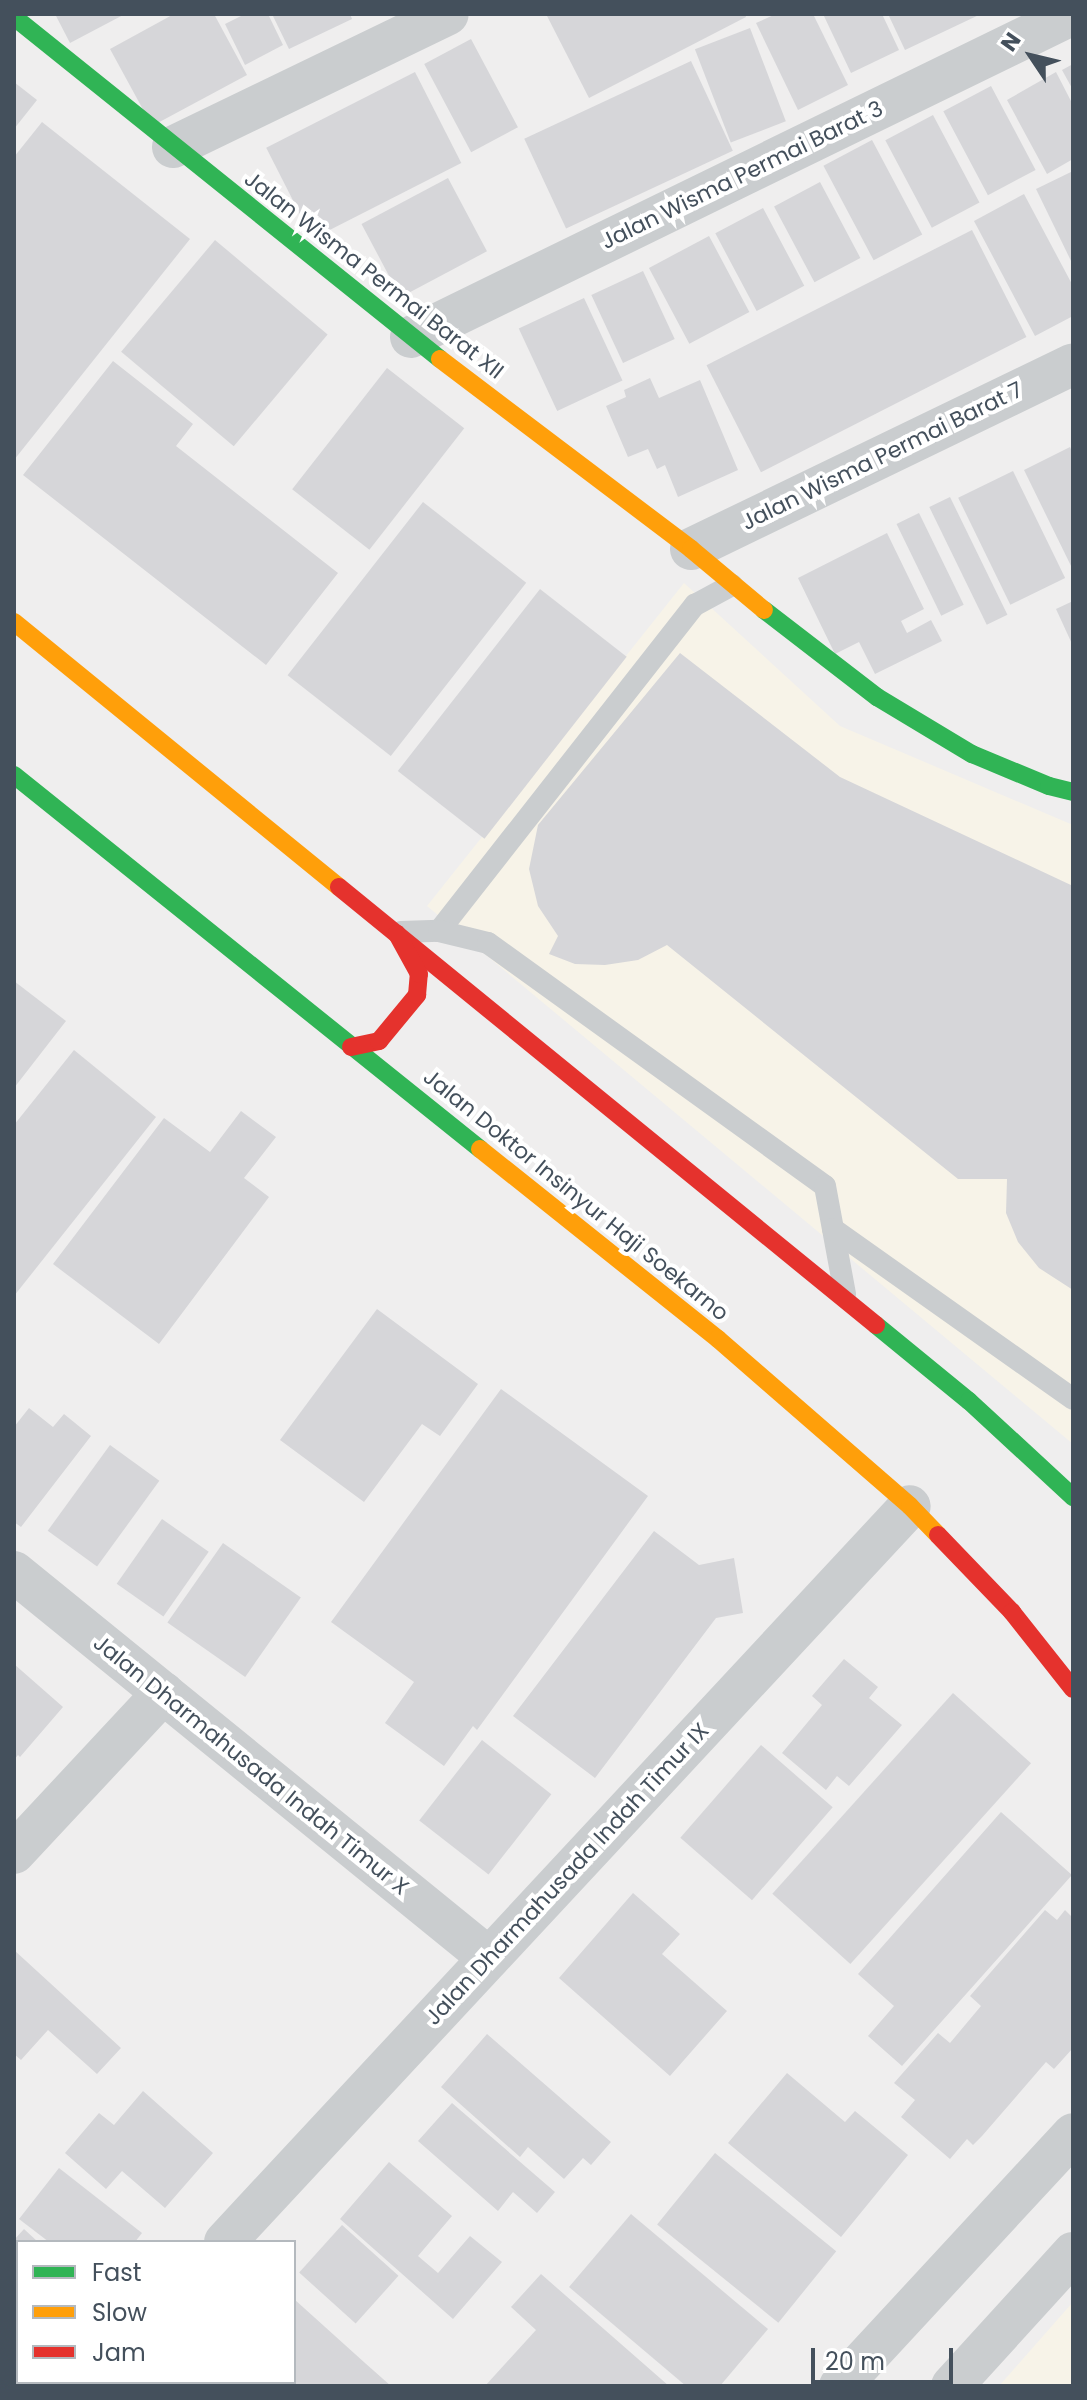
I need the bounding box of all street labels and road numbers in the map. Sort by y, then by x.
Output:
street label: Jalan Wisma Permai Barat 3 [597,95,887,255]
street label: Jalan Wisma Permai Barat XII [239,166,509,384]
street label: Jalan Wisma Permai Barat 7 [737,376,1027,536]
street label: Jalan Doktor Insinyur Haji Soekarno [418,1064,734,1326]
street label: Jalan Dharmahusada Indah Timur X [88,1629,414,1901]
street label: Jalan Dharmahusada Indah Timur IX [420,1717,714,2031]

